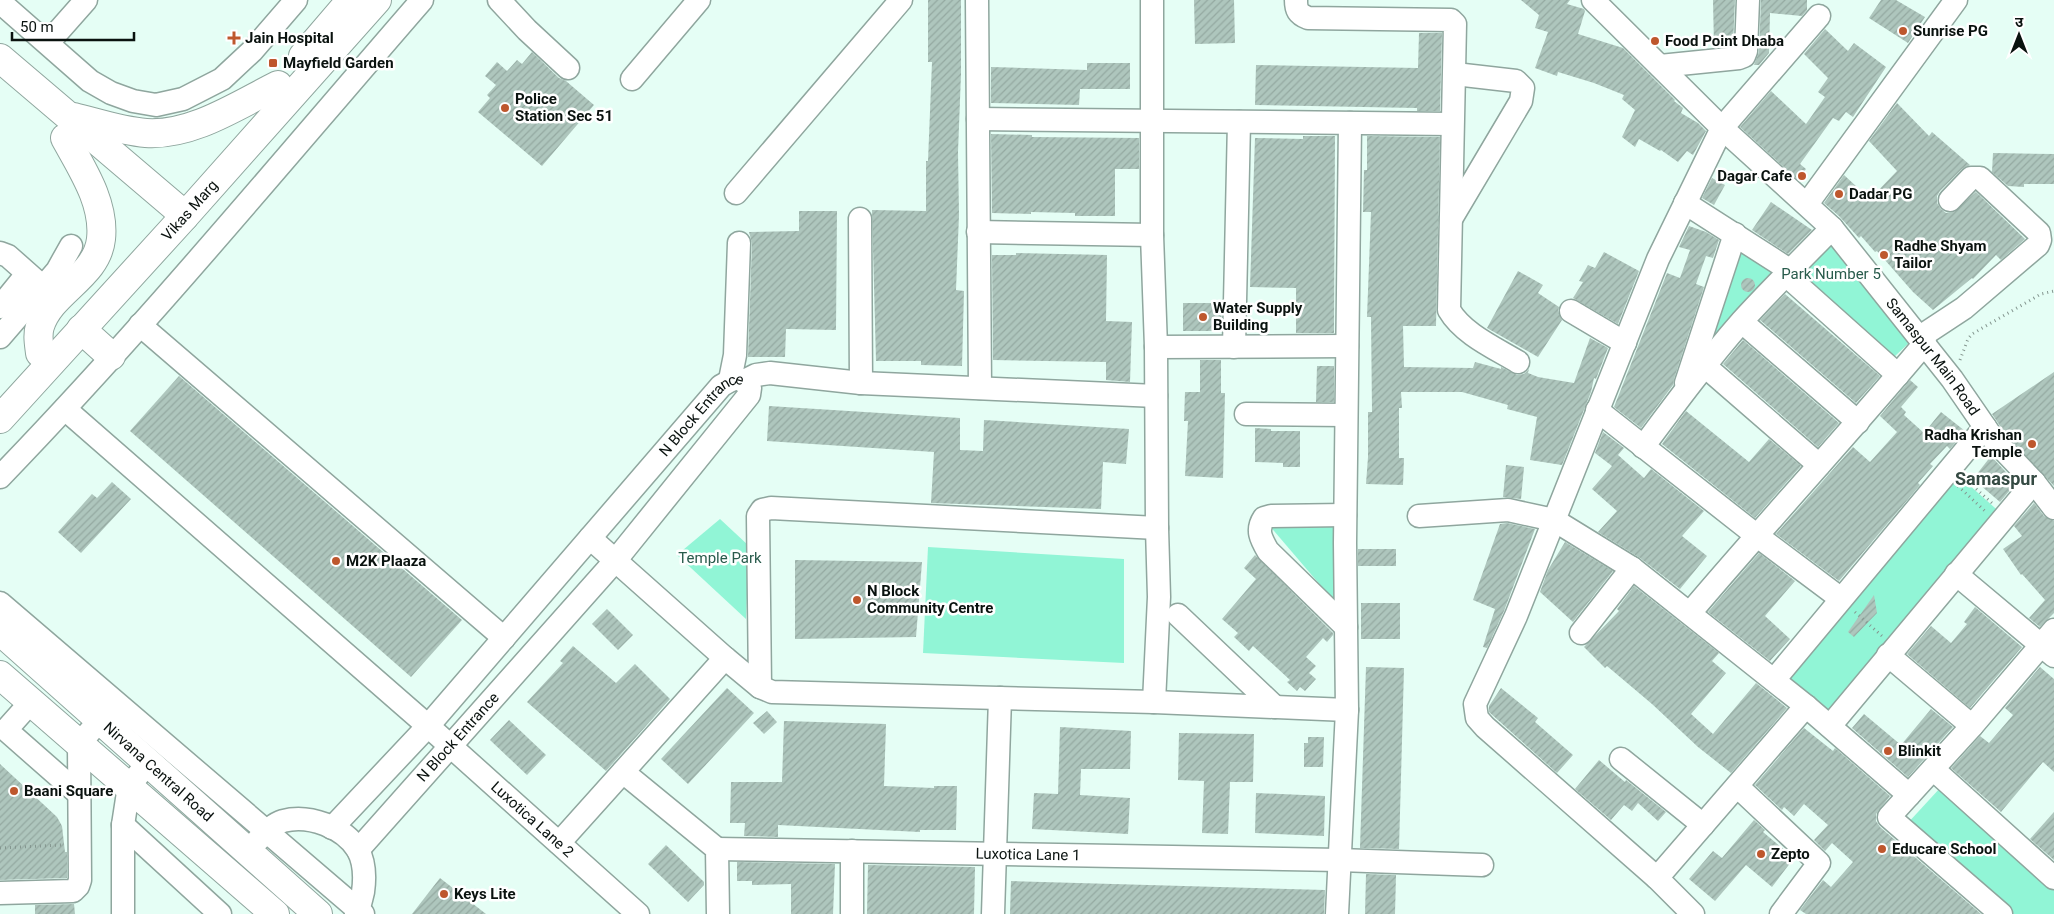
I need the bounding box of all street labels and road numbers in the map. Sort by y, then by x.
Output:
street label: Vikas Marg [158,176,222,244]
street label: Samaspur Main Road [1882,294,1983,419]
street label: N Block Entrance [655,370,746,460]
street label: N Block Entrance [413,689,503,785]
street label: Nirvana Central Road [100,718,217,825]
street label: Luxotica Lane 2 [487,778,577,861]
street label: Luxotica Lane 1 [975,845,1081,864]

